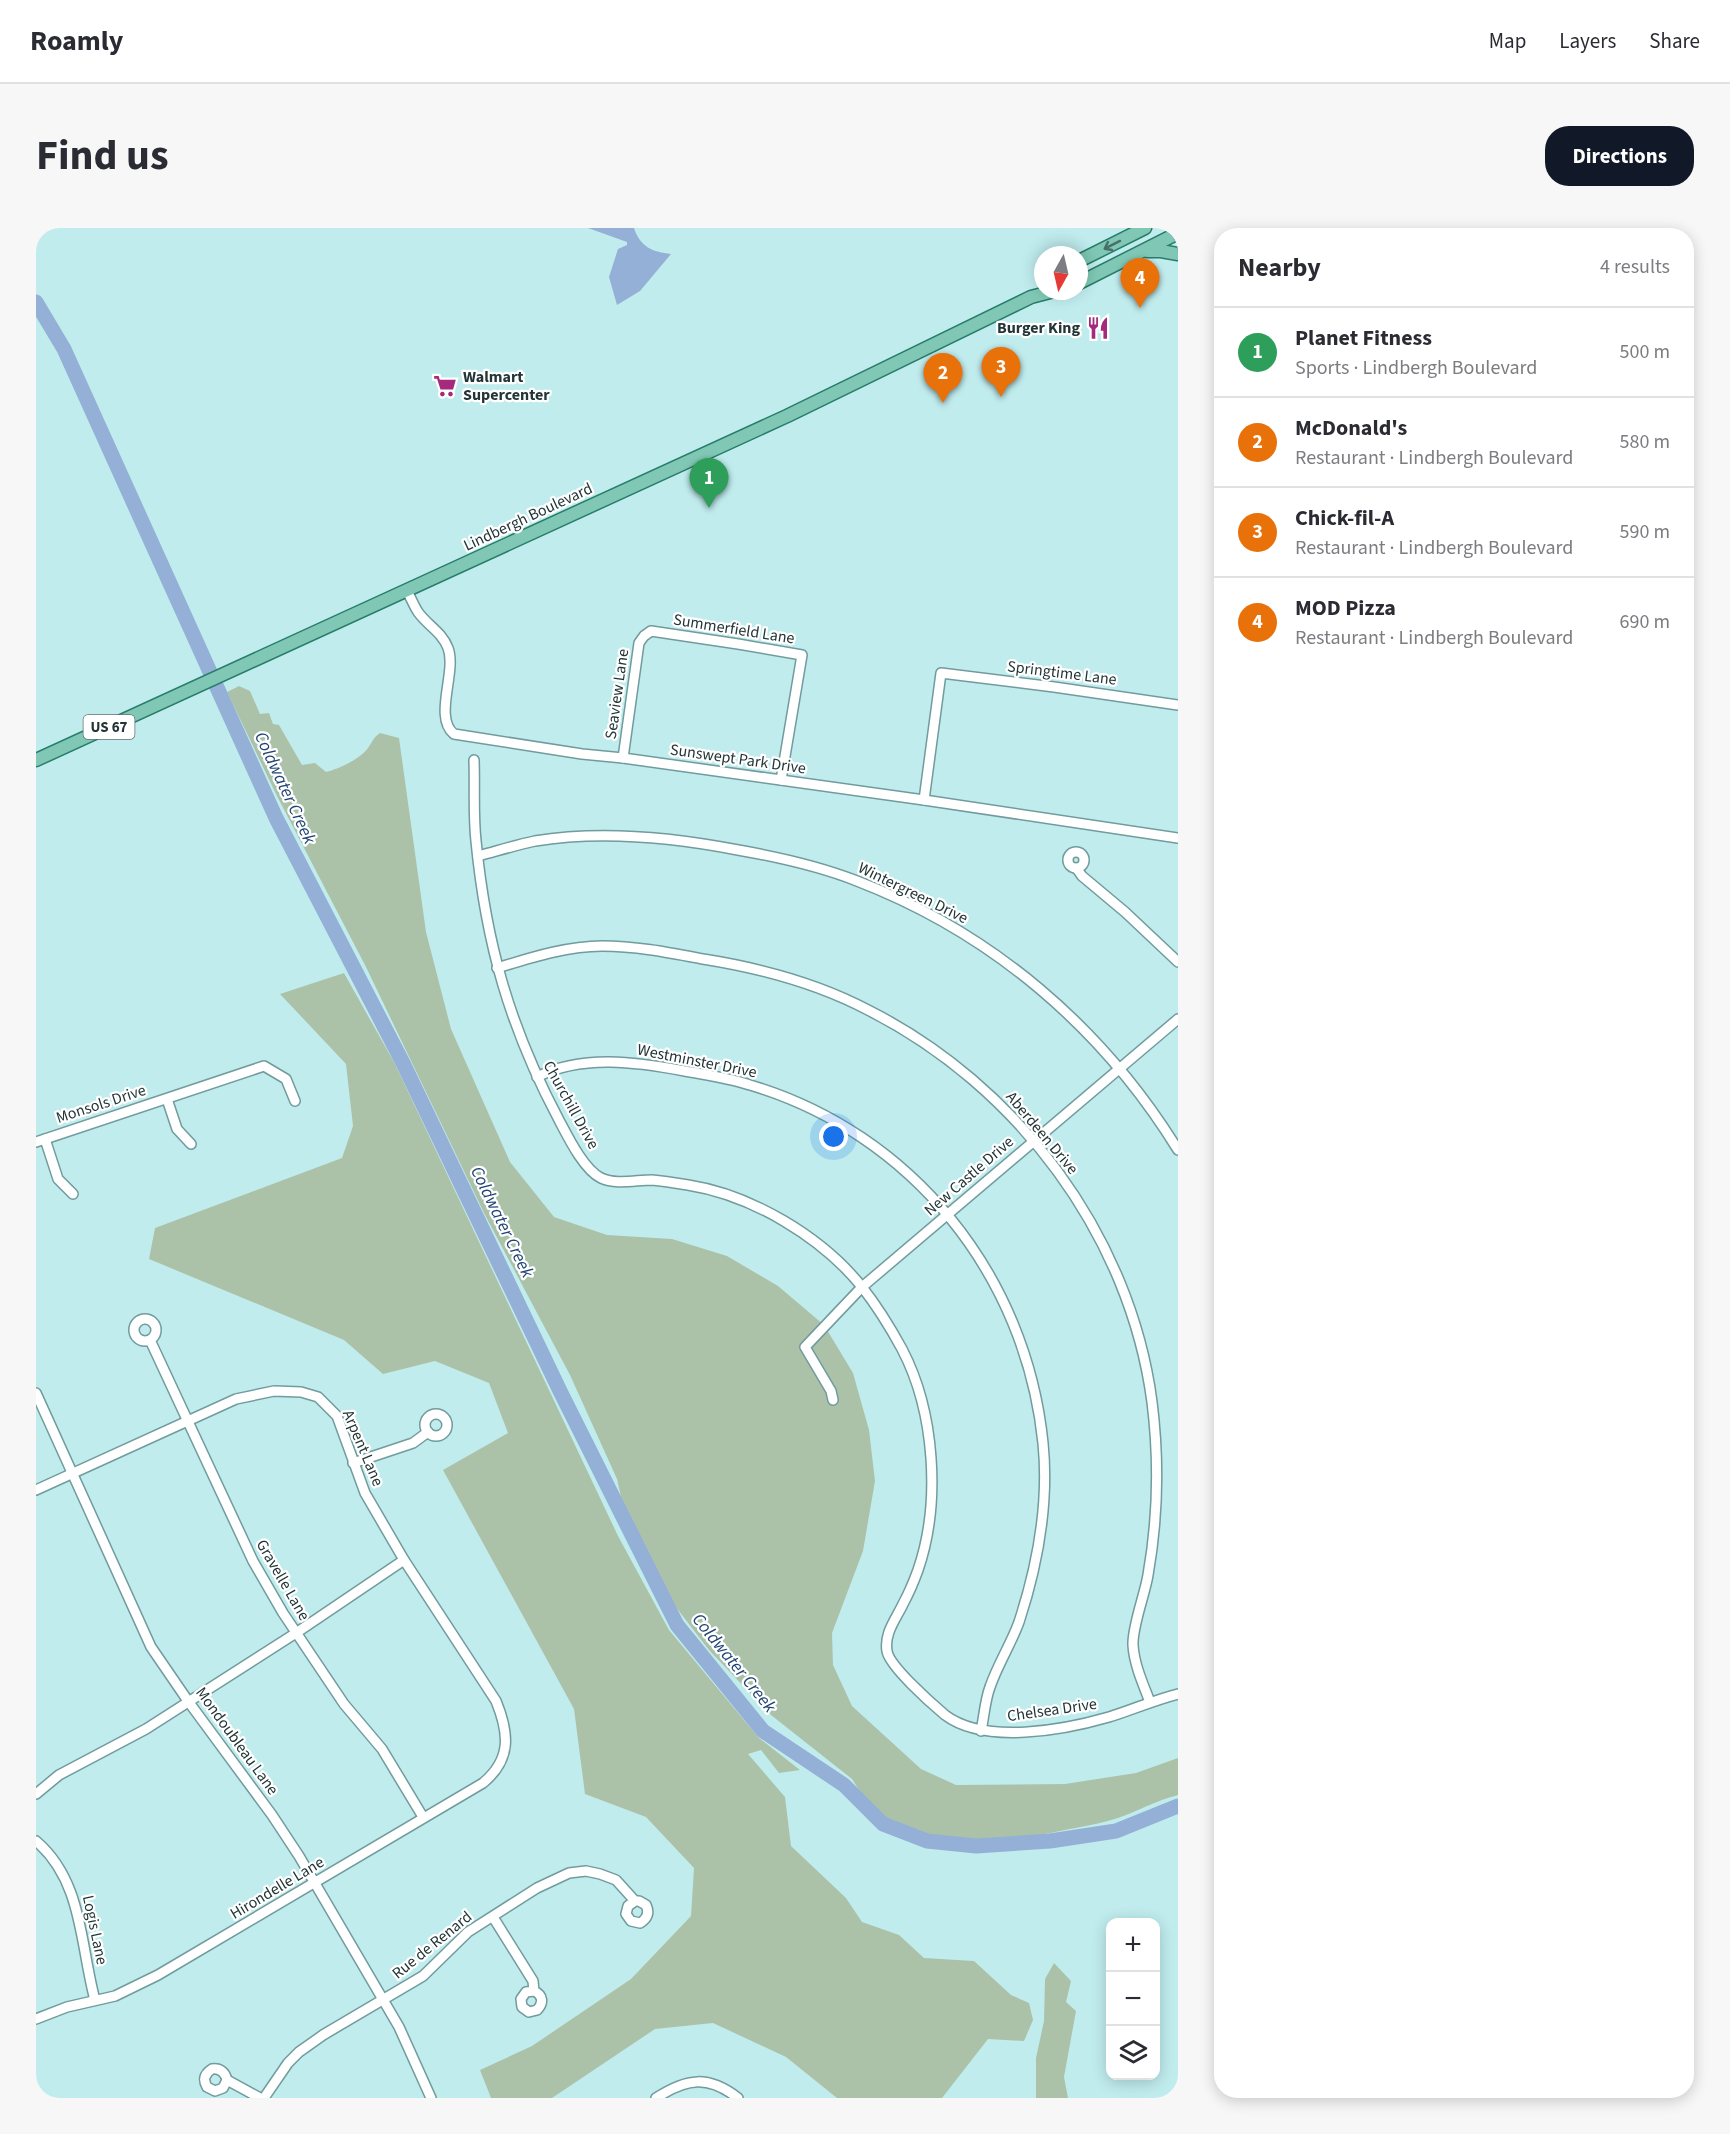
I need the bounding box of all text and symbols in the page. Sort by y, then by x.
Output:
text: Roamly [30,21,123,61]
text: Map [1489,26,1526,56]
text: Layers [1559,26,1616,56]
text: Share [1649,26,1700,56]
text: Find us [36,126,169,186]
button: Directions [1545,126,1694,186]
one-way arrow [1104,239,1122,251]
north arrow [1034,246,1088,300]
text: Nearby [1238,249,1321,286]
text: 4 results [1600,253,1670,281]
pin: 4 [1120,259,1160,308]
restaurant icon: Burger King [1085,315,1111,341]
place label: Burger King [997,317,1080,339]
text: Planet Fitness [1295,322,1432,354]
text: 1 [1252,338,1263,366]
text: 500 m [1620,338,1670,366]
pin: 3 [982,348,1020,397]
pin: 2 [924,354,962,403]
text: Sports · Lindbergh Boulevard [1295,354,1537,382]
place label: Walmart Supercenter [463,366,550,406]
supermarket icon: Walmart Supercenter [432,373,458,399]
text: McDonald's [1295,412,1407,444]
text: 2 [1252,428,1263,456]
text: 580 m [1620,428,1670,456]
text: Restaurant · Lindbergh Boulevard [1295,444,1573,472]
pin: 1 [690,458,728,508]
street label: Lindbergh Boulevard [460,477,596,557]
text: Chick-fil-A [1295,502,1394,534]
text: 3 [1252,518,1263,546]
text: 590 m [1620,518,1670,546]
text: Restaurant · Lindbergh Boulevard [1295,534,1573,562]
text: MOD Pizza [1295,592,1396,624]
text: 4 [1252,608,1263,636]
text: 690 m [1620,608,1670,636]
street label: Summerfield Lane [672,609,796,649]
text: Restaurant · Lindbergh Boulevard [1295,624,1573,652]
street label: Seaview Lane [600,647,634,741]
street label: Springtime Lane [1006,655,1118,691]
road number: US 67 [84,715,134,739]
water label: Coldwater Creek [248,728,322,849]
street label: Sunswept Park Drive [669,739,807,779]
street label: Wintergreen Drive [854,857,972,929]
street label: Westminster Drive [635,1039,759,1083]
street label: Churchill Drive [538,1057,604,1153]
street label: Monsols Drive [53,1079,149,1129]
street label: Aberdeen Drive [1001,1087,1083,1179]
your location [819,1122,848,1151]
street label: New Castle Drive [920,1131,1019,1221]
water label: Coldwater Creek [464,1162,540,1282]
street label: Arpent Lane [337,1406,389,1490]
street label: Gravelle Lane [251,1535,315,1625]
water label: Coldwater Creek [686,1608,782,1718]
street label: Mondoubleau Lane [190,1683,284,1799]
street label: Chelsea Drive [1006,1693,1098,1727]
street label: Hirondelle Lane [226,1851,328,1925]
street label: Logis Lane [77,1893,113,1967]
street label: Rue de Renard [387,1906,477,1984]
map controls [1106,1918,1160,2080]
button: + [1106,1918,1160,1972]
button: − [1106,1972,1160,2026]
button: layers [1106,2026,1160,2080]

